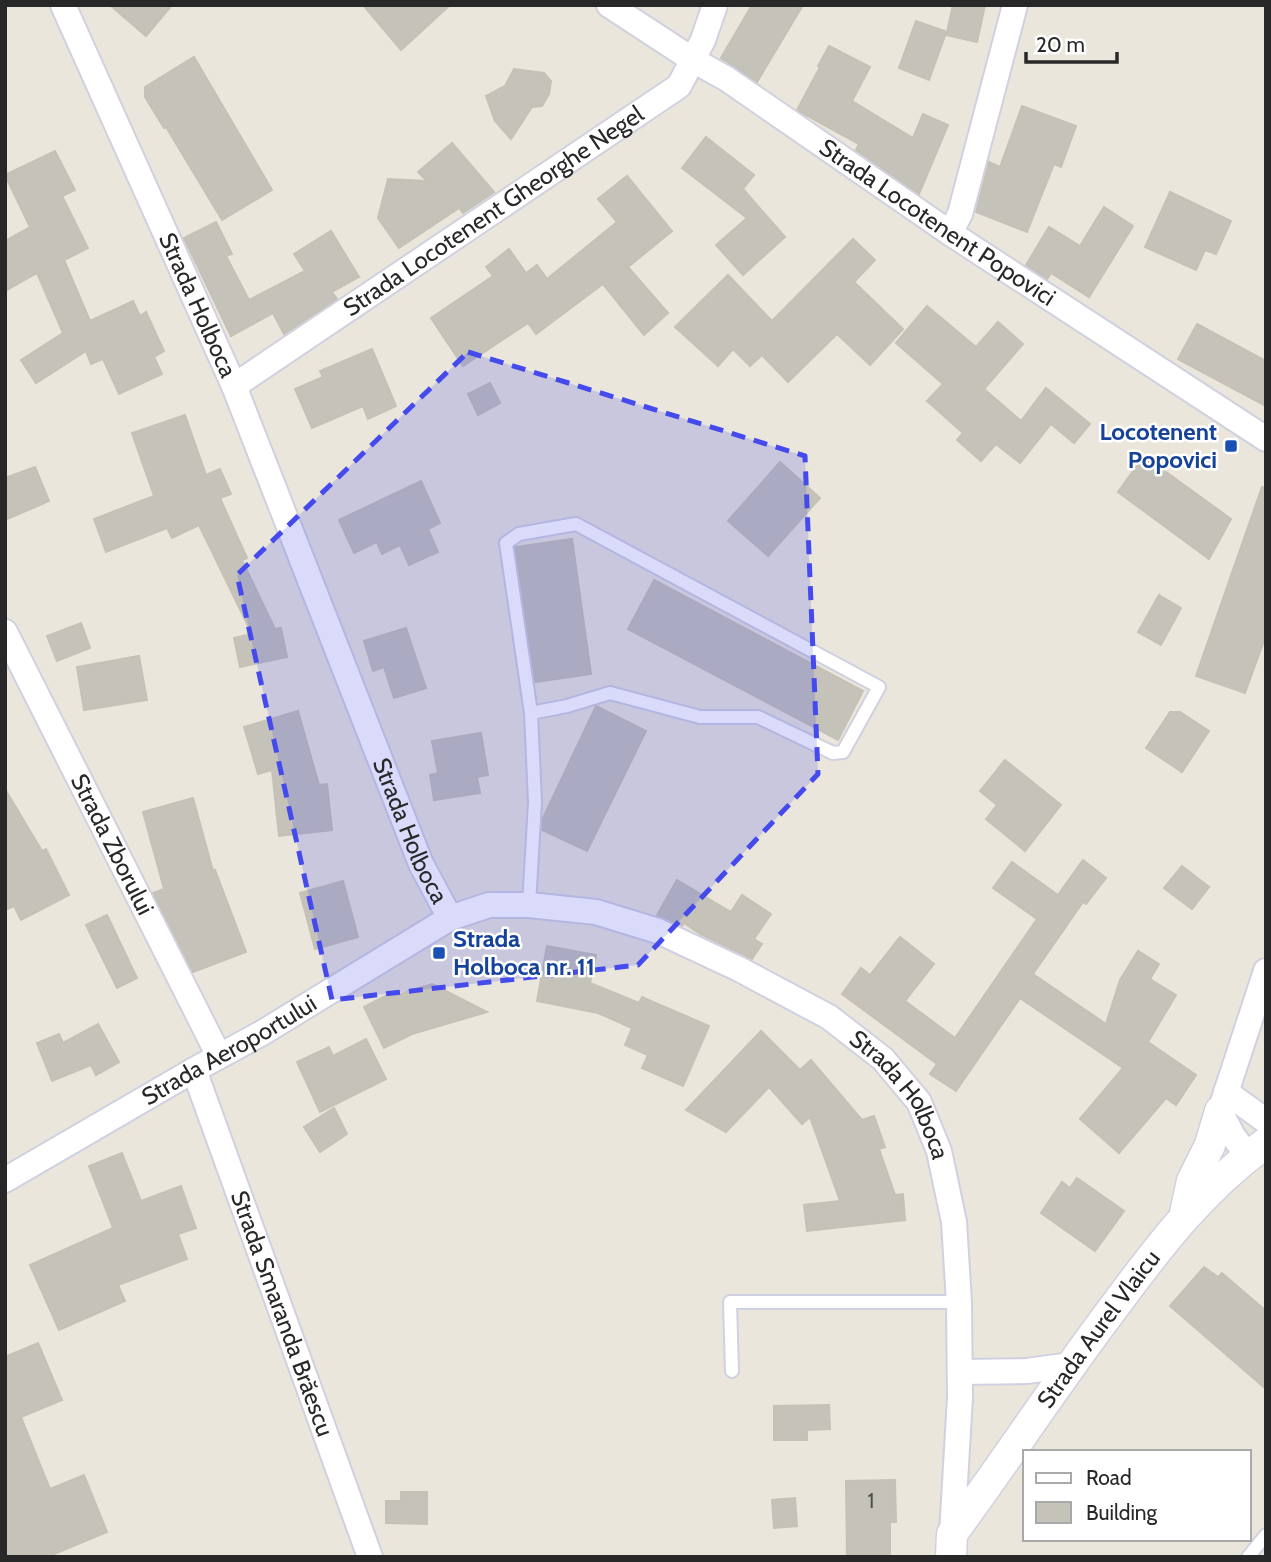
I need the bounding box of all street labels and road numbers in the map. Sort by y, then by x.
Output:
street label: Strada Locotenent Gheorghe Negel [338,99,649,322]
street label: Strada Locotenent Popovici [814,132,1061,312]
street label: Strada Holboca [153,228,243,382]
street label: Strada Holboca [367,754,455,909]
street label: Strada Zborului [65,769,160,920]
street label: Strada Aeroportului [136,988,321,1111]
street label: Strada Holboca [844,1024,955,1162]
street label: Strada Smaranda Brăescu [225,1187,340,1440]
street label: Strada Aurel Vlaicu [1031,1244,1166,1414]

